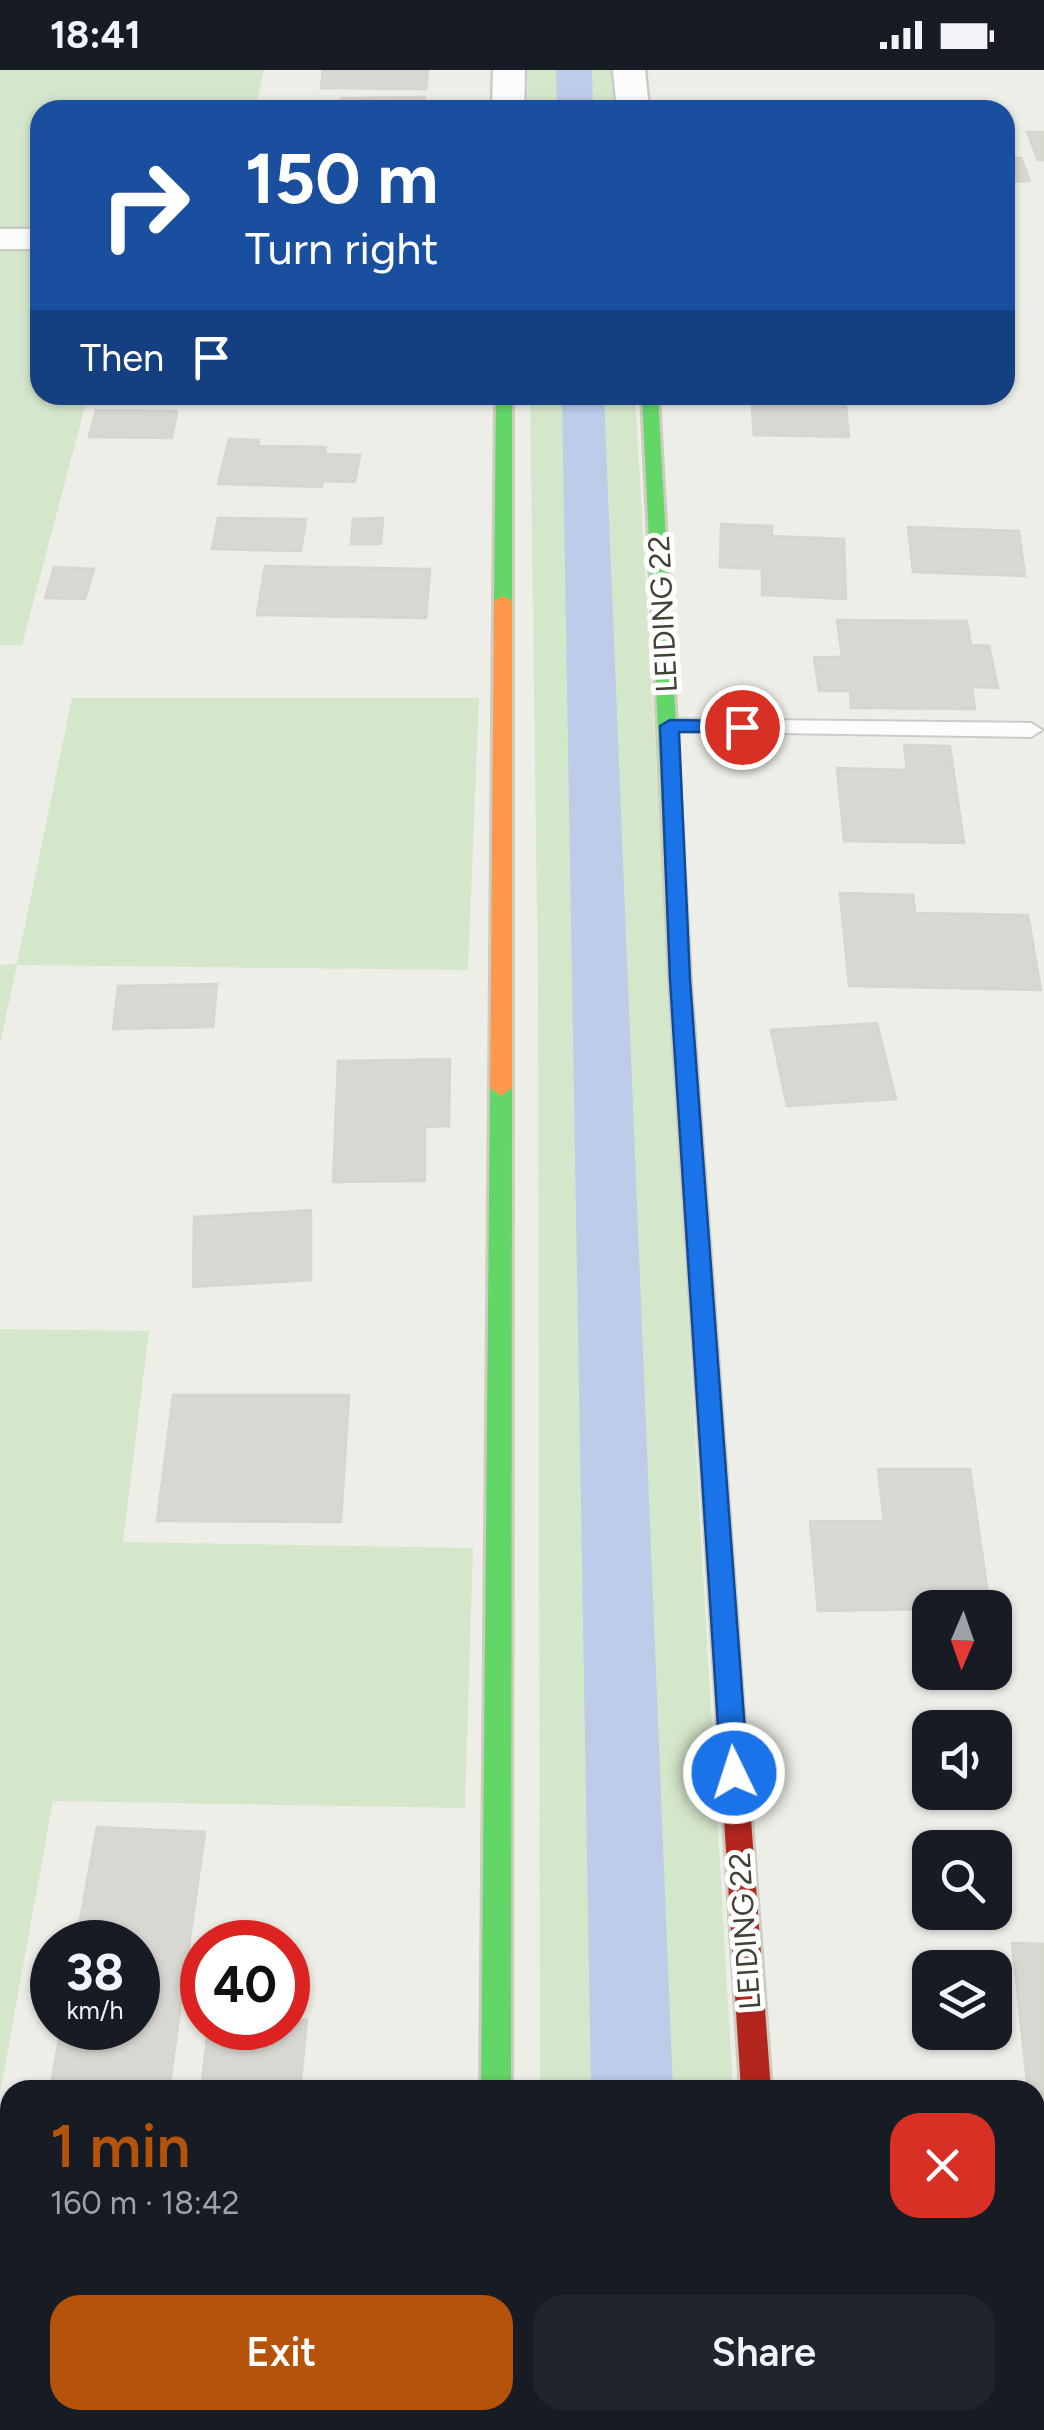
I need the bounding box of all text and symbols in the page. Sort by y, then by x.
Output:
text: 18:41 [50,12,141,58]
text: 150 m [245,136,438,221]
icon: right [80,140,210,270]
text: Turn right [245,221,438,275]
icon: arrive [184,330,239,385]
text: Then [80,335,164,381]
street label: LEIDING 22 [640,535,685,694]
pin [700,685,785,770]
icon: arrive [715,700,770,755]
north arrow [912,1590,1012,1690]
map controls [912,1590,1012,2050]
button: sound [912,1710,1012,1810]
position arrow [682,1721,786,1825]
button: search [912,1830,1012,1930]
street label: LEIDING 22 [721,1851,768,2011]
speed limit sign: 40 [180,1920,310,2050]
text: 38 [66,1942,124,2003]
button: layers [912,1950,1012,2050]
text: km/h [66,1995,124,2025]
text: 1 min [50,2110,190,2182]
button: close [890,2113,995,2218]
text: 160 m · 18:42 [50,2184,240,2222]
button: Exit [50,2295,513,2410]
button: Share [533,2295,995,2410]

